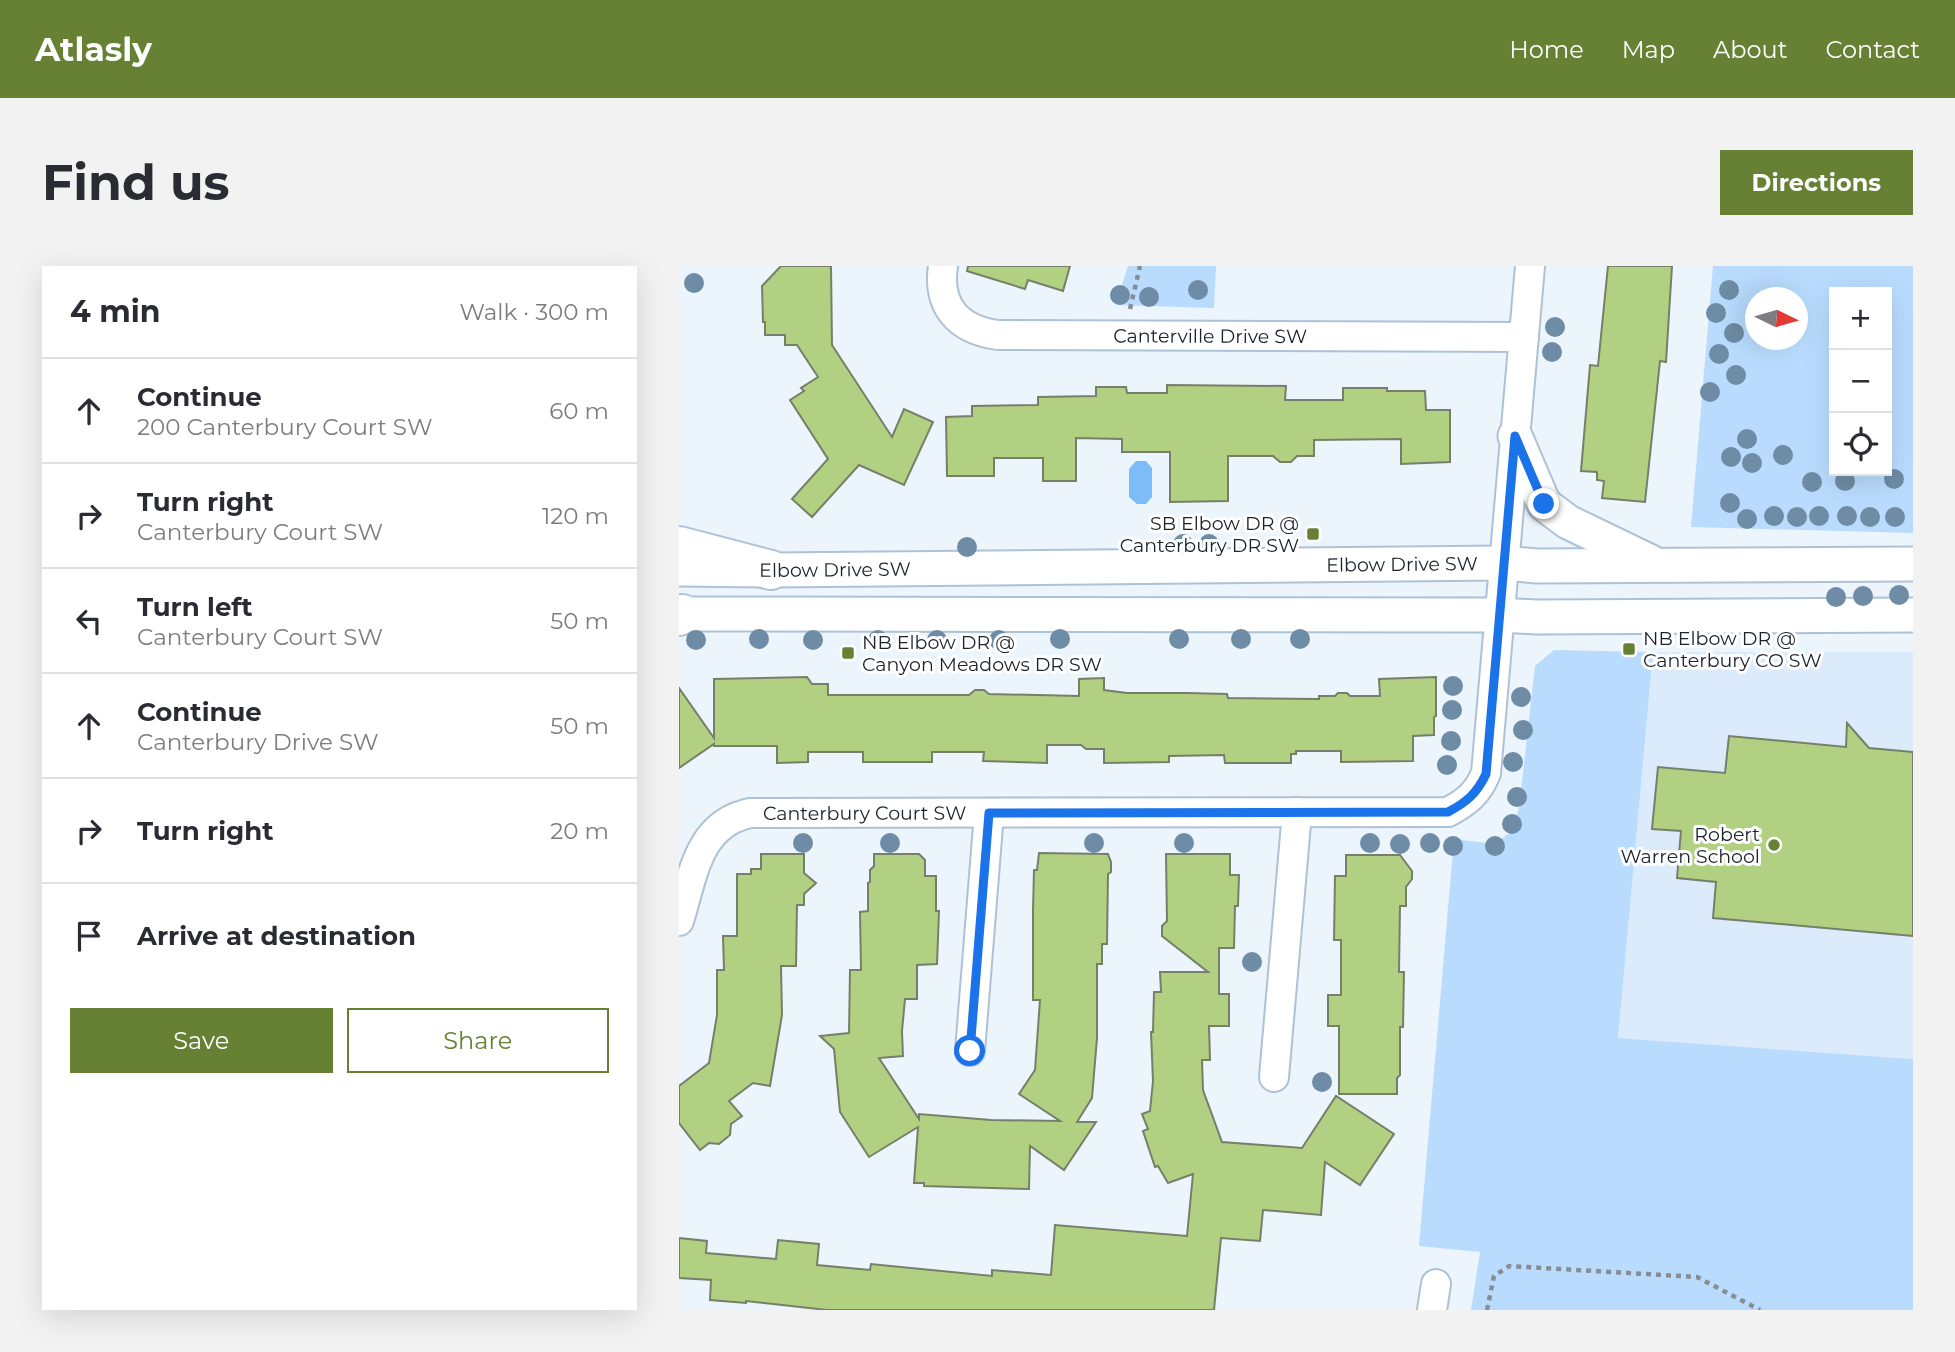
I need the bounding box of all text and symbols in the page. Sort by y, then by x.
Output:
text: Atlasly [35,29,152,69]
text: Home [1509,35,1584,64]
text: Map [1622,35,1675,64]
text: About [1713,35,1787,64]
text: Contact [1825,35,1920,64]
button: Directions [1720,150,1913,215]
text: Find us [42,153,230,212]
north arrow [1745,287,1808,350]
map controls [1829,287,1892,476]
button: + [1829,287,1892,350]
text: 4 min [70,293,160,330]
text: Walk · 300 m [459,298,609,326]
street label: Canterville Drive SW [1113,324,1307,348]
button: − [1829,350,1892,413]
text: Continue [137,381,262,413]
icon: ahead [70,392,108,430]
text: 60 m [549,397,609,425]
text: 200 Canterbury Court SW [137,413,433,441]
button: locate [1829,413,1892,476]
text: Turn right [137,486,273,518]
route end [1528,488,1559,519]
icon: right [70,497,108,535]
text: 120 m [542,502,609,530]
place label: SB Elbow DR @ Canterbury DR SW [1120,512,1299,557]
text: Canterbury Court SW [137,518,383,546]
marker: SB Elbow DR @ Canterbury DR SW [1305,526,1321,542]
street label: Elbow Drive SW [1326,552,1478,576]
street label: Elbow Drive SW [759,557,911,582]
text: Turn left [137,591,253,623]
icon: left [70,602,108,640]
text: 50 m [550,607,609,635]
text: Canterbury Court SW [137,623,383,651]
place label: NB Elbow DR @ Canterbury CO SW [1643,627,1822,672]
place label: NB Elbow DR @ Canyon Meadows DR SW [862,631,1102,676]
marker: NB Elbow DR @ Canterbury CO SW [1621,641,1637,657]
marker: NB Elbow DR @ Canyon Meadows DR SW [840,645,856,661]
text: Continue [137,696,262,728]
icon: ahead [70,707,108,745]
text: 50 m [550,712,609,740]
text: Canterbury Drive SW [137,728,379,756]
street label: Canterbury Court SW [763,801,966,824]
icon: right [70,812,108,850]
text: Turn right [137,815,273,847]
text: 20 m [550,817,609,845]
place label: Robert Warren School [1621,823,1760,868]
marker: Robert Warren School [1766,837,1782,853]
icon: arrive [70,917,108,955]
text: Arrive at destination [137,920,416,952]
button: Save [70,1008,333,1073]
button: Share [347,1008,609,1073]
route start [954,1035,985,1066]

